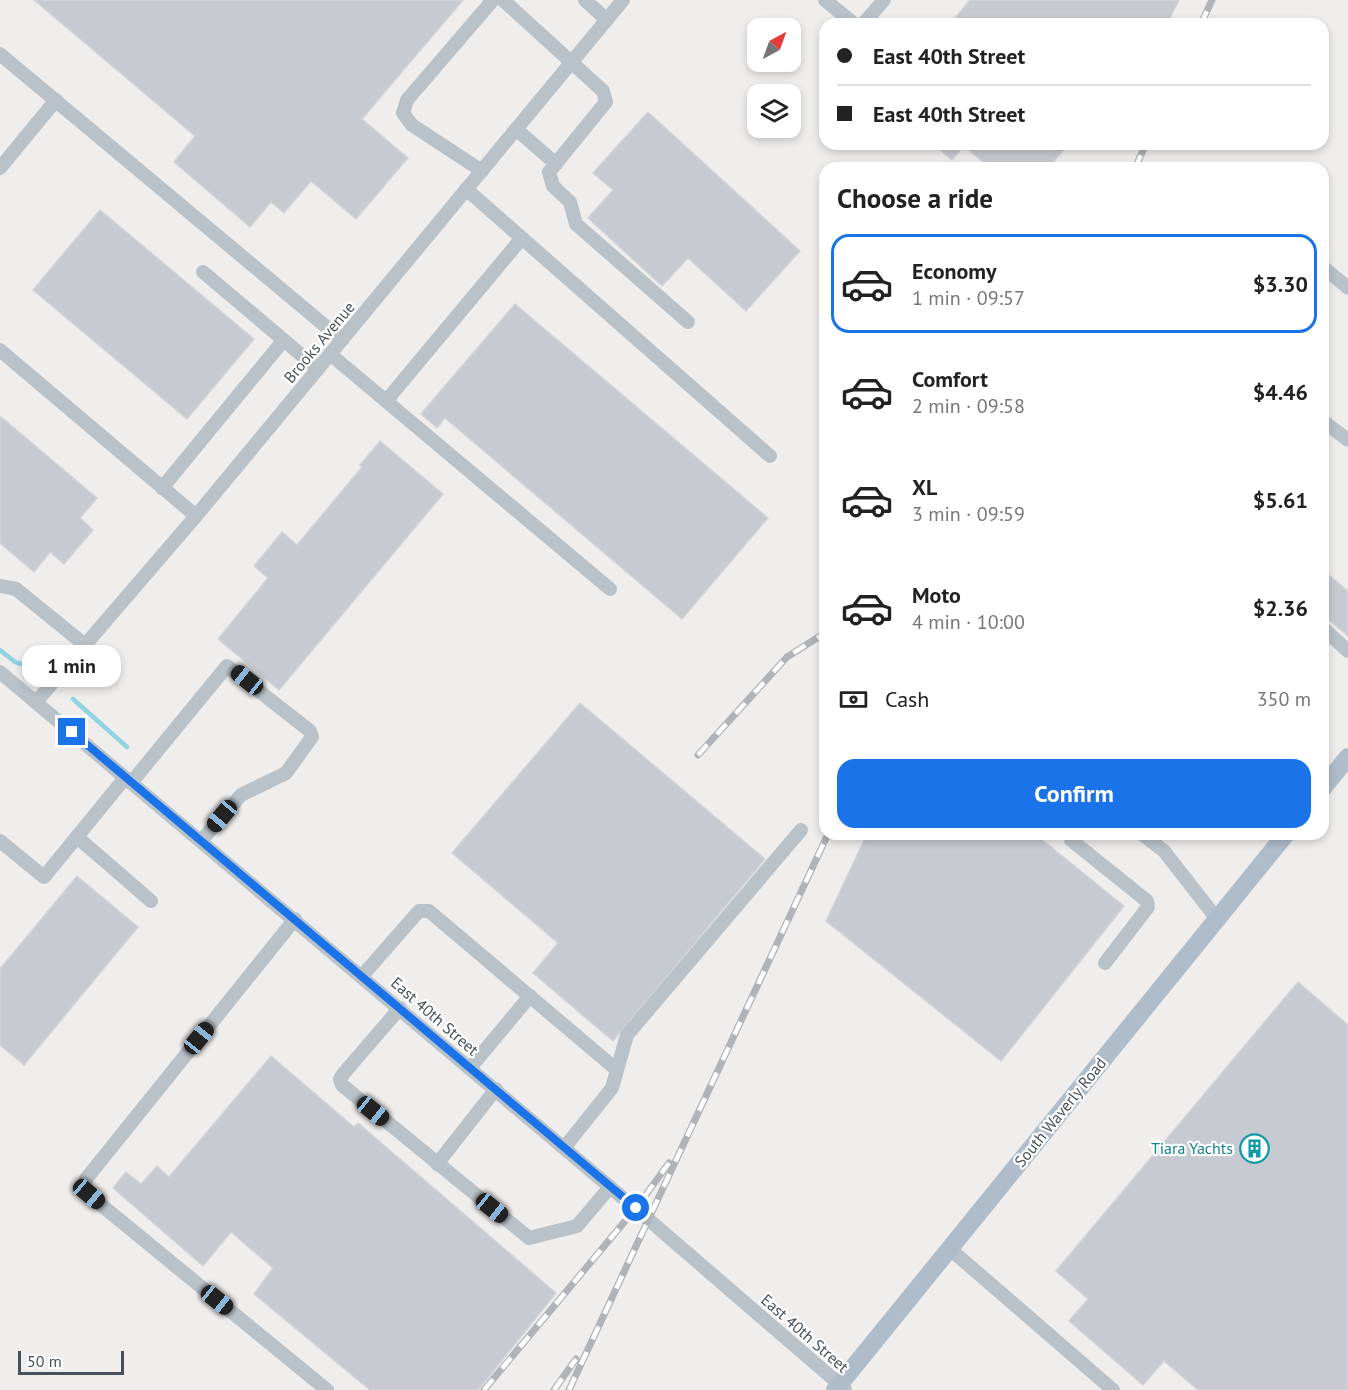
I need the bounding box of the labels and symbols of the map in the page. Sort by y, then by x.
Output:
north arrow [747,18,801,72]
street label: Brooks Avenue [279,297,359,387]
callout: 1 min [22,645,122,687]
car [227,662,267,698]
route end [58,718,85,745]
car [204,796,240,836]
street label: East 40th Street [387,972,483,1060]
car [181,1018,217,1058]
street label: South Waverly Road [1010,1053,1110,1171]
car [353,1093,393,1129]
building icon: Tiara Yachts [1238,1132,1270,1164]
place label: Tiara Yachts [1151,1138,1233,1158]
car [69,1176,109,1212]
car [472,1190,512,1226]
route start [622,1194,649,1221]
car [197,1282,237,1318]
street label: East 40th Street [757,1289,853,1377]
scale bar [18,1348,124,1376]

